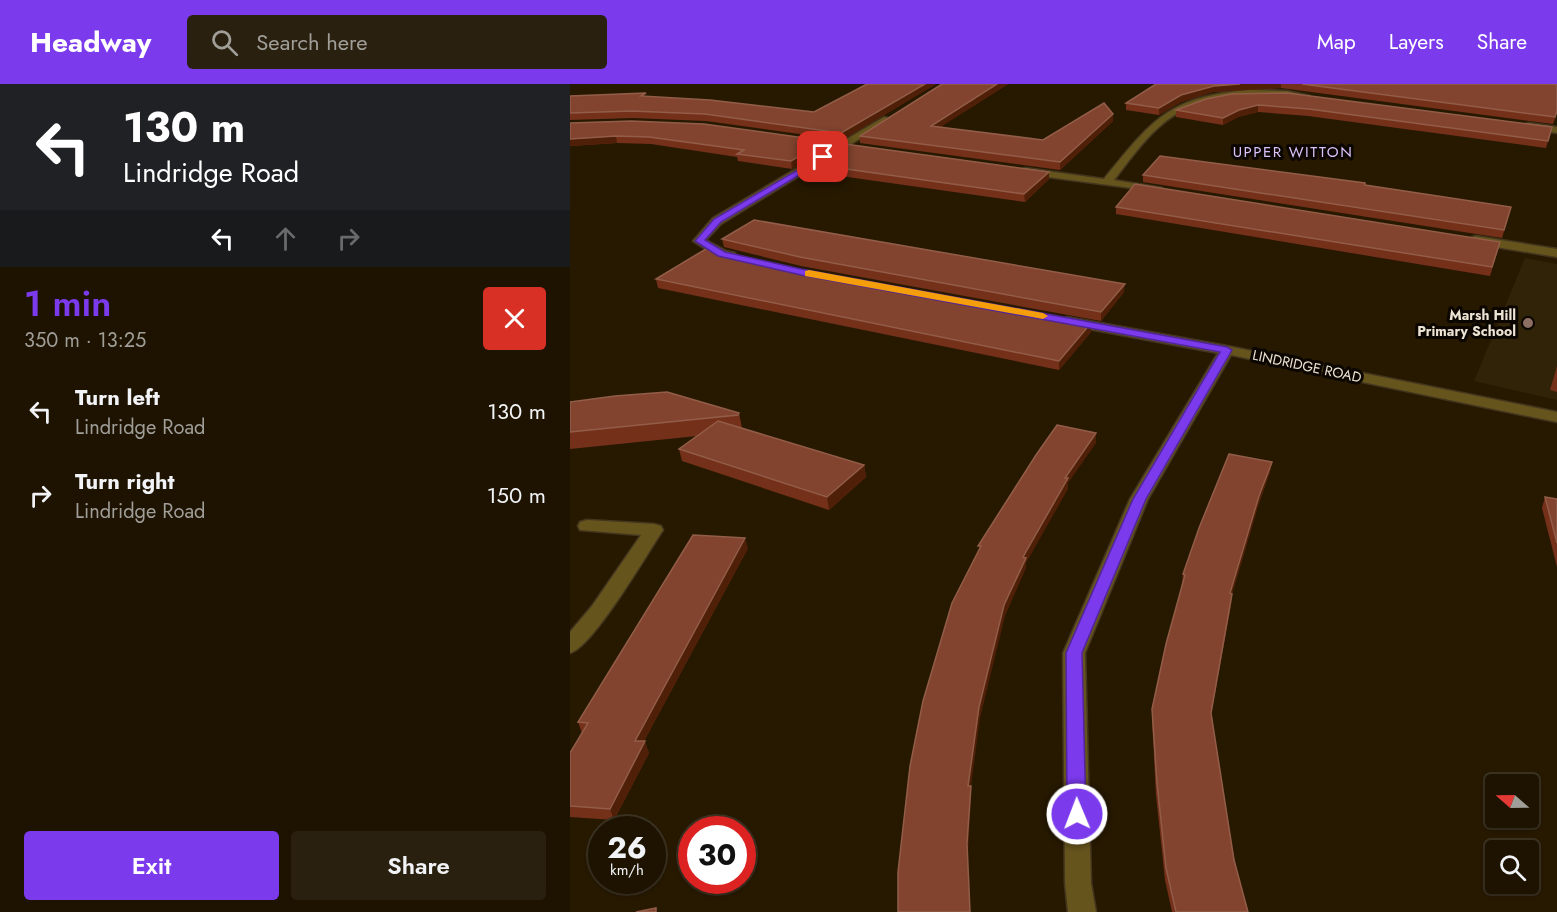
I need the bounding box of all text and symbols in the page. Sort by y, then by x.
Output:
search box [187,15,607,69]
text: Headway [30,22,151,63]
icon: search [208,26,241,59]
text: Search here [256,26,368,58]
text: Map [1317,27,1356,57]
text: Layers [1389,27,1444,57]
text: Share [1477,27,1527,57]
text: 130 m [123,97,245,158]
icon: left [24,108,102,186]
pin [797,131,848,182]
icon: arrive [806,140,839,173]
district label: UPPER WITTON [1233,141,1353,163]
text: Lindridge Road [123,153,299,192]
icon: left [206,222,239,255]
icon: ahead [269,222,302,255]
icon: right [332,222,365,255]
text: 1 min [24,277,111,329]
button: close [483,287,546,350]
place label: Marsh Hill Primary School [1417,305,1516,341]
marker: Marsh Hill Primary School [1521,316,1535,330]
text: 350 m · 13:25 [24,326,146,355]
street label: LINDRIDGE ROAD [1251,345,1363,387]
text: Turn left [75,381,160,413]
icon: left [24,395,57,428]
text: 130 m [487,395,546,427]
text: Lindridge Road [75,413,205,442]
text: Turn right [75,465,175,497]
icon: right [24,479,57,512]
text: 150 m [487,479,546,511]
text: Lindridge Road [75,497,205,526]
north arrow [1485,774,1539,828]
map controls [1485,774,1539,894]
position arrow [1045,782,1109,846]
speed limit sign: 30 [678,816,756,894]
text: 26 [607,826,647,869]
button: Exit [24,831,279,900]
button: Share [291,831,546,900]
button: search [1485,840,1539,894]
text: km/h [610,859,644,881]

